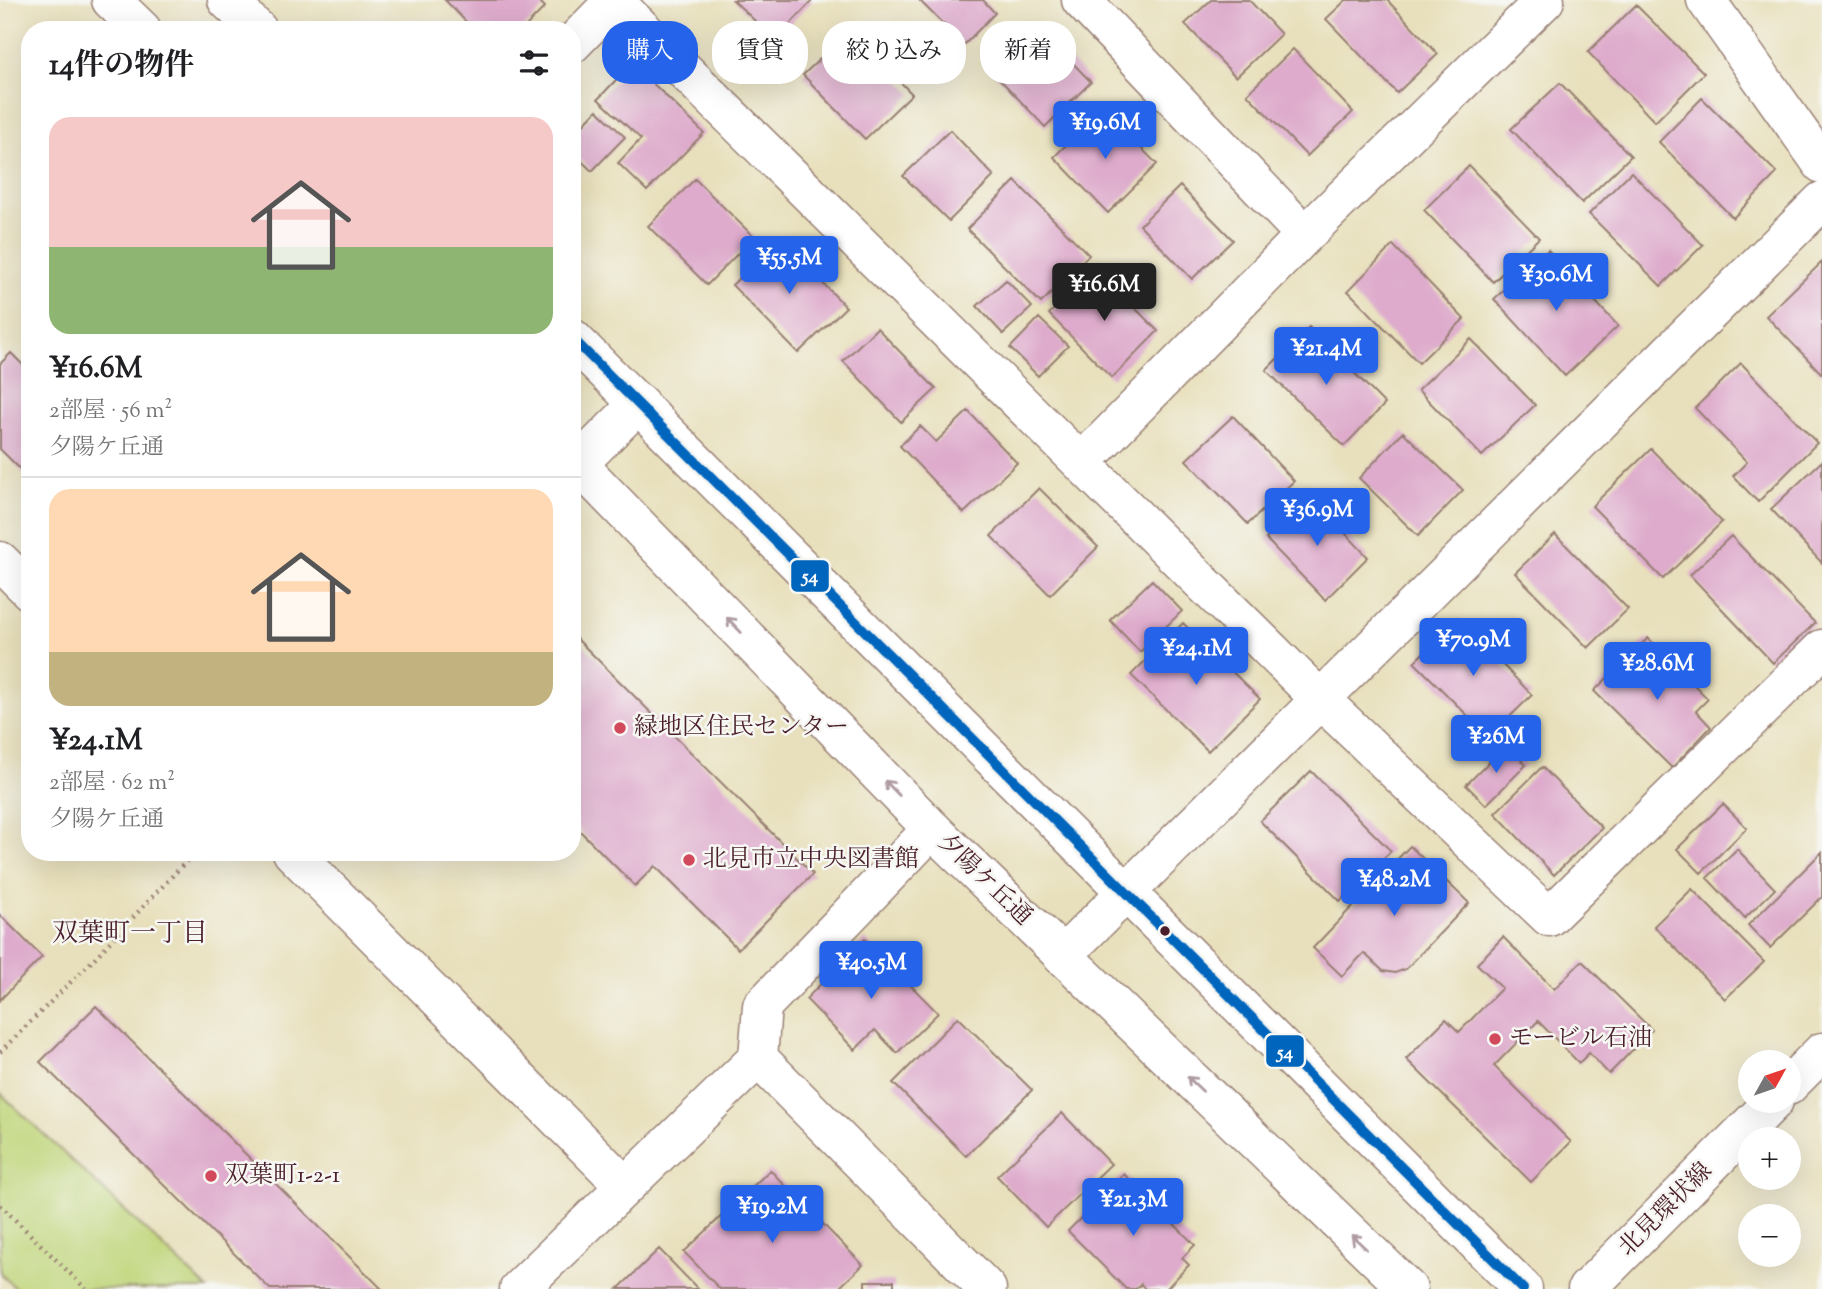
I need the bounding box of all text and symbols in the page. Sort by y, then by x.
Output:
chip: 購入 [602,21,698,84]
chip: 賃貸 [712,21,808,84]
chip: 絞り込み [822,21,966,84]
chip: 新着 [980,21,1076,84]
icon: filters [515,44,553,82]
text: 14件の物件 [49,45,194,88]
pin: ¥19.6M [1048,102,1162,161]
text: ¥19.6M [1069,107,1141,140]
icon: home [238,162,364,288]
pin: ¥55.5M [732,236,846,296]
text: ¥55.5M [756,242,822,275]
pin: ¥30.6M [1499,254,1613,313]
text: ¥30.6M [1519,259,1593,292]
pin: ¥16.6M [1047,264,1161,323]
text: ¥16.6M [1068,269,1140,302]
pin: ¥21.4M [1269,328,1383,387]
text: ¥21.4M [1290,333,1362,366]
text: ¥16.6M [49,348,142,391]
text: 2部屋 · 56 m² [49,395,172,428]
text: 夕陽ケ丘通 [49,432,164,465]
pin: ¥36.9M [1260,489,1374,548]
text: ¥36.9M [1281,494,1353,527]
icon: home [238,534,364,660]
line badge: 54 [790,559,830,593]
text: 54 [800,564,818,591]
one-way arrow [725,617,742,634]
pin: ¥70.9M [1416,618,1530,678]
text: ¥70.9M [1435,624,1511,657]
pin: ¥24.1M [1139,628,1253,687]
text: ¥24.1M [1160,633,1232,666]
pin: ¥28.6M [1600,642,1714,702]
text: ¥28.6M [1620,648,1694,681]
place label: 緑地区住民センター [634,711,849,745]
pin: ¥26M [1455,716,1537,775]
text: ¥24.1M [49,720,143,763]
marker: 緑地区住民センター [612,720,628,736]
text: ¥26M [1467,721,1525,754]
text: 2部屋 · 62 m² [49,767,175,800]
one-way arrow [883,780,900,797]
text: 夕陽ケ丘通 [49,804,164,837]
street label: 夕陽ケ丘通 [929,826,1039,934]
place label: 北見市立中央図書館 [703,843,919,877]
marker: 北見市立中央図書館 [681,852,697,868]
pin: ¥48.2M [1337,858,1451,918]
text: ¥48.2M [1357,864,1431,897]
district label: 双葉町一丁目 [52,916,208,953]
unlabelled marker [1158,924,1172,938]
pin: ¥40.5M [814,942,928,1001]
text: ¥40.5M [835,947,907,980]
place label: モービル石油 [1509,1022,1652,1056]
marker: モービル石油 [1487,1031,1503,1047]
line badge: 54 [1265,1034,1305,1068]
text: 54 [1275,1040,1293,1067]
north arrow [1738,1050,1801,1113]
map controls [1738,1050,1801,1267]
one-way arrow [1187,1075,1204,1092]
button: + [1738,1127,1801,1190]
street label: 北見環状線 [1612,1156,1720,1264]
place label: 双葉町1-2-1 [225,1159,340,1193]
marker: 双葉町1-2-1 [203,1168,219,1184]
pin: ¥21.3M [1076,1178,1190,1238]
text: ¥21.3M [1098,1184,1168,1217]
pin: ¥19.2M [715,1186,829,1245]
text: ¥19.2M [736,1191,808,1224]
button: − [1738,1204,1801,1267]
one-way arrow [1351,1233,1368,1250]

